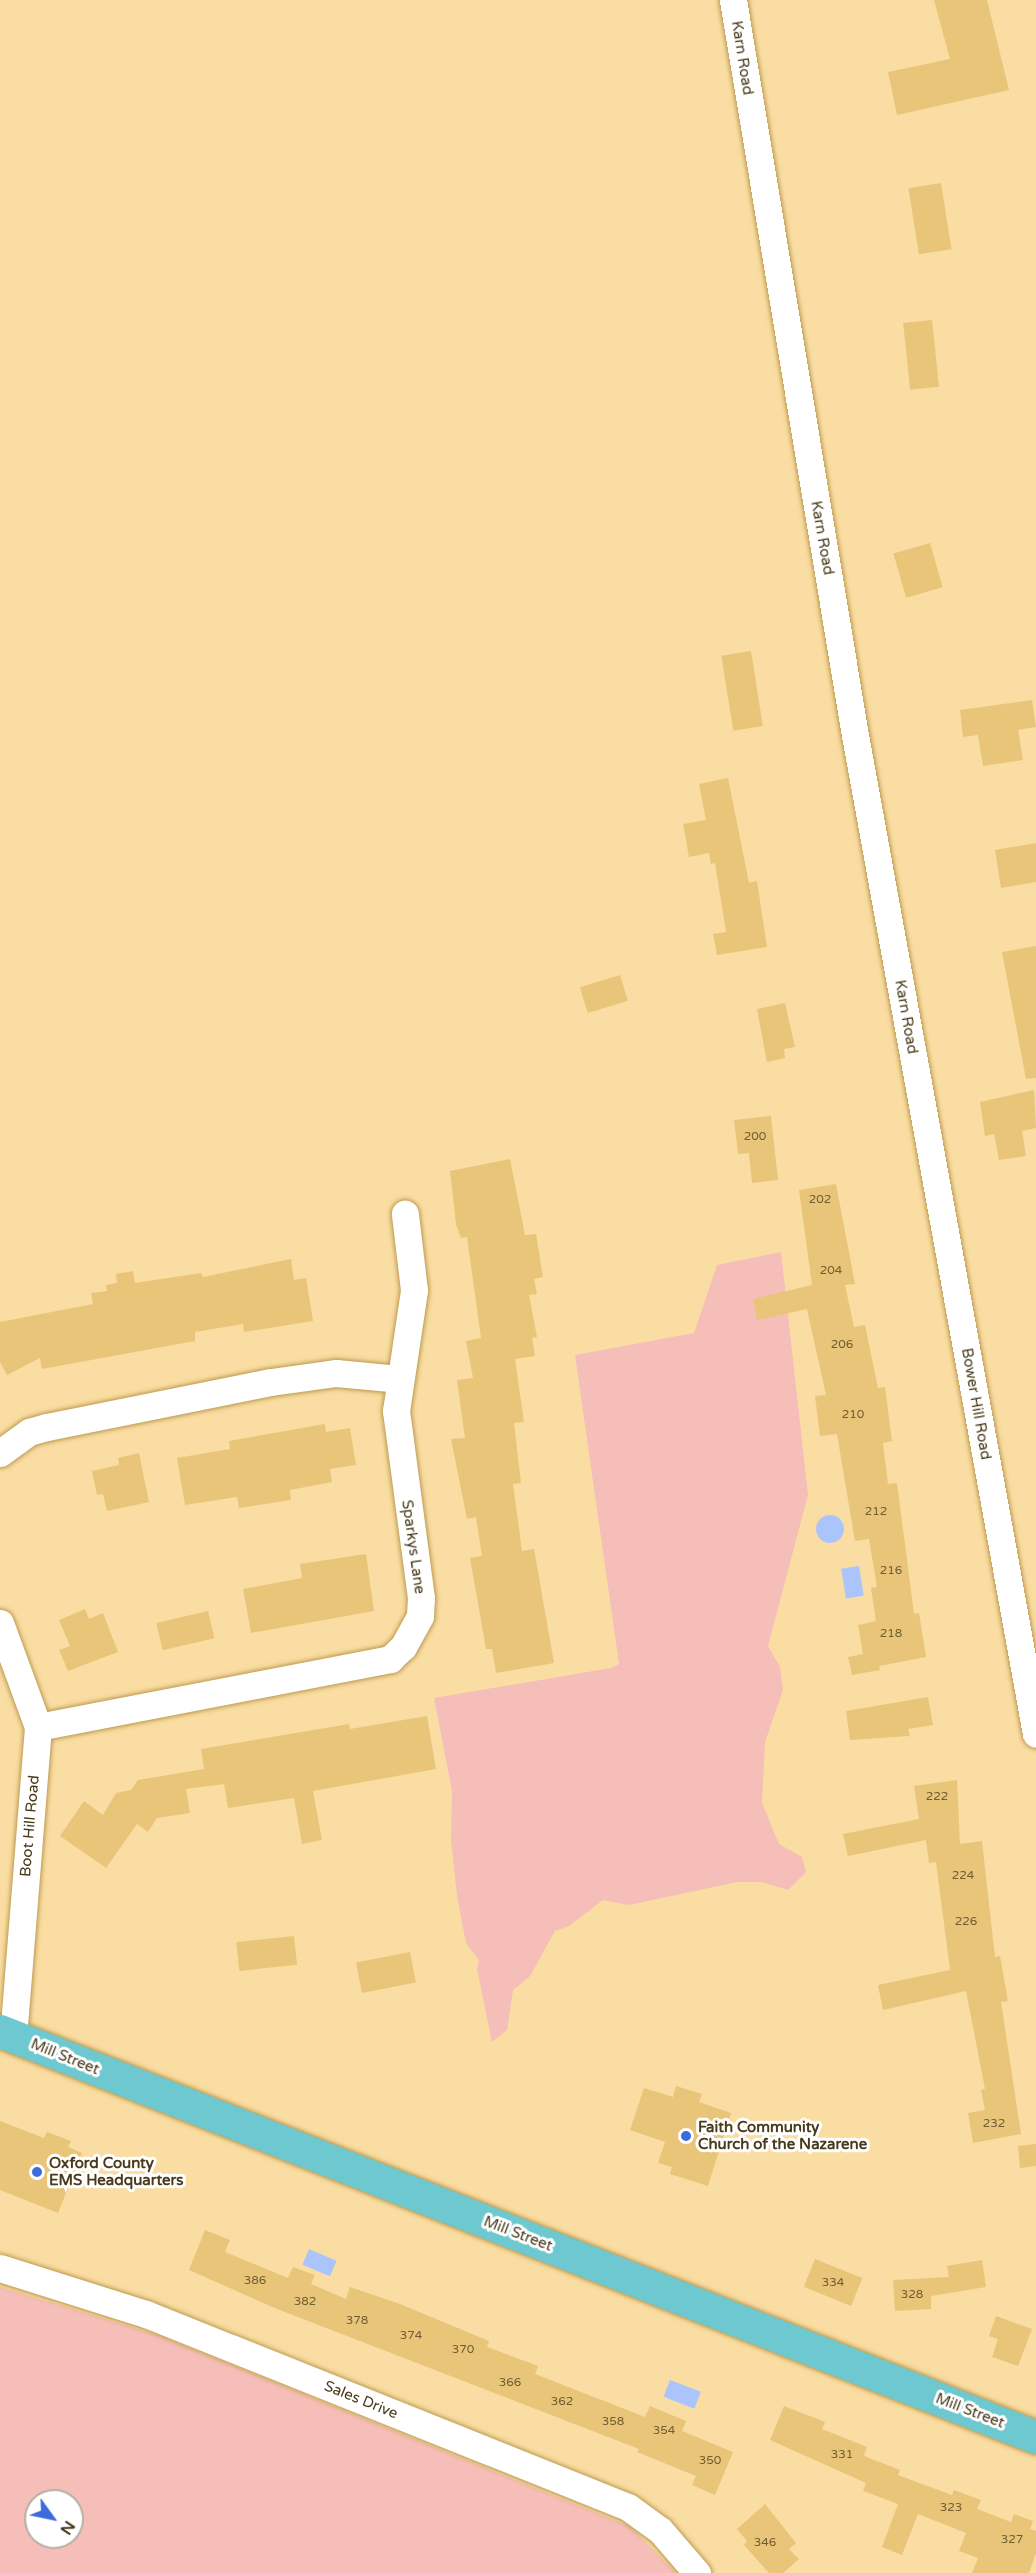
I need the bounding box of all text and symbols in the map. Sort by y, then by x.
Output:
street label: Karn Road [727,20,757,96]
street label: Karn Road [807,500,837,576]
street label: Karn Road [891,979,921,1055]
house number: 200 [744,1130,766,1144]
house number: 202 [809,1193,831,1207]
house number: 204 [820,1264,842,1278]
house number: 206 [831,1338,853,1352]
street label: Bower Hill Road [957,1347,995,1461]
house number: 210 [842,1408,864,1422]
street label: Sparkys Lane [397,1499,429,1595]
house number: 212 [865,1505,887,1519]
house number: 216 [880,1564,902,1578]
house number: 218 [880,1627,902,1641]
street label: Boot Hill Road [17,1774,43,1878]
house number: 222 [926,1790,948,1804]
house number: 224 [952,1869,974,1883]
house number: 226 [955,1915,977,1929]
street label: Mill Street [28,2035,102,2079]
house number: 232 [983,2117,1005,2131]
place label: Faith Community Church of the Nazarene [698,2118,867,2153]
marker: Faith Community Church of the Nazarene [679,2129,693,2143]
place label: Oxford County EMS Headquarters [49,2154,184,2189]
marker: Oxford County EMS Headquarters [30,2165,44,2179]
street label: Mill Street [481,2213,555,2255]
house number: 386 [244,2274,266,2288]
house number: 334 [822,2276,844,2290]
house number: 328 [901,2288,923,2302]
house number: 382 [294,2295,316,2309]
house number: 378 [346,2314,368,2328]
house number: 374 [400,2329,422,2343]
house number: 370 [452,2343,474,2357]
house number: 366 [499,2376,521,2390]
street label: Sales Drive [321,2377,401,2423]
street label: Mill Street [933,2390,1007,2432]
house number: 362 [551,2395,573,2409]
house number: 358 [602,2415,624,2429]
house number: 354 [653,2424,675,2438]
house number: 331 [831,2448,853,2462]
house number: 350 [699,2454,721,2468]
north arrow [24,2489,84,2549]
house number: 323 [940,2501,962,2515]
text: N [56,2517,79,2539]
house number: 327 [1001,2533,1023,2547]
house number: 346 [754,2536,776,2550]

